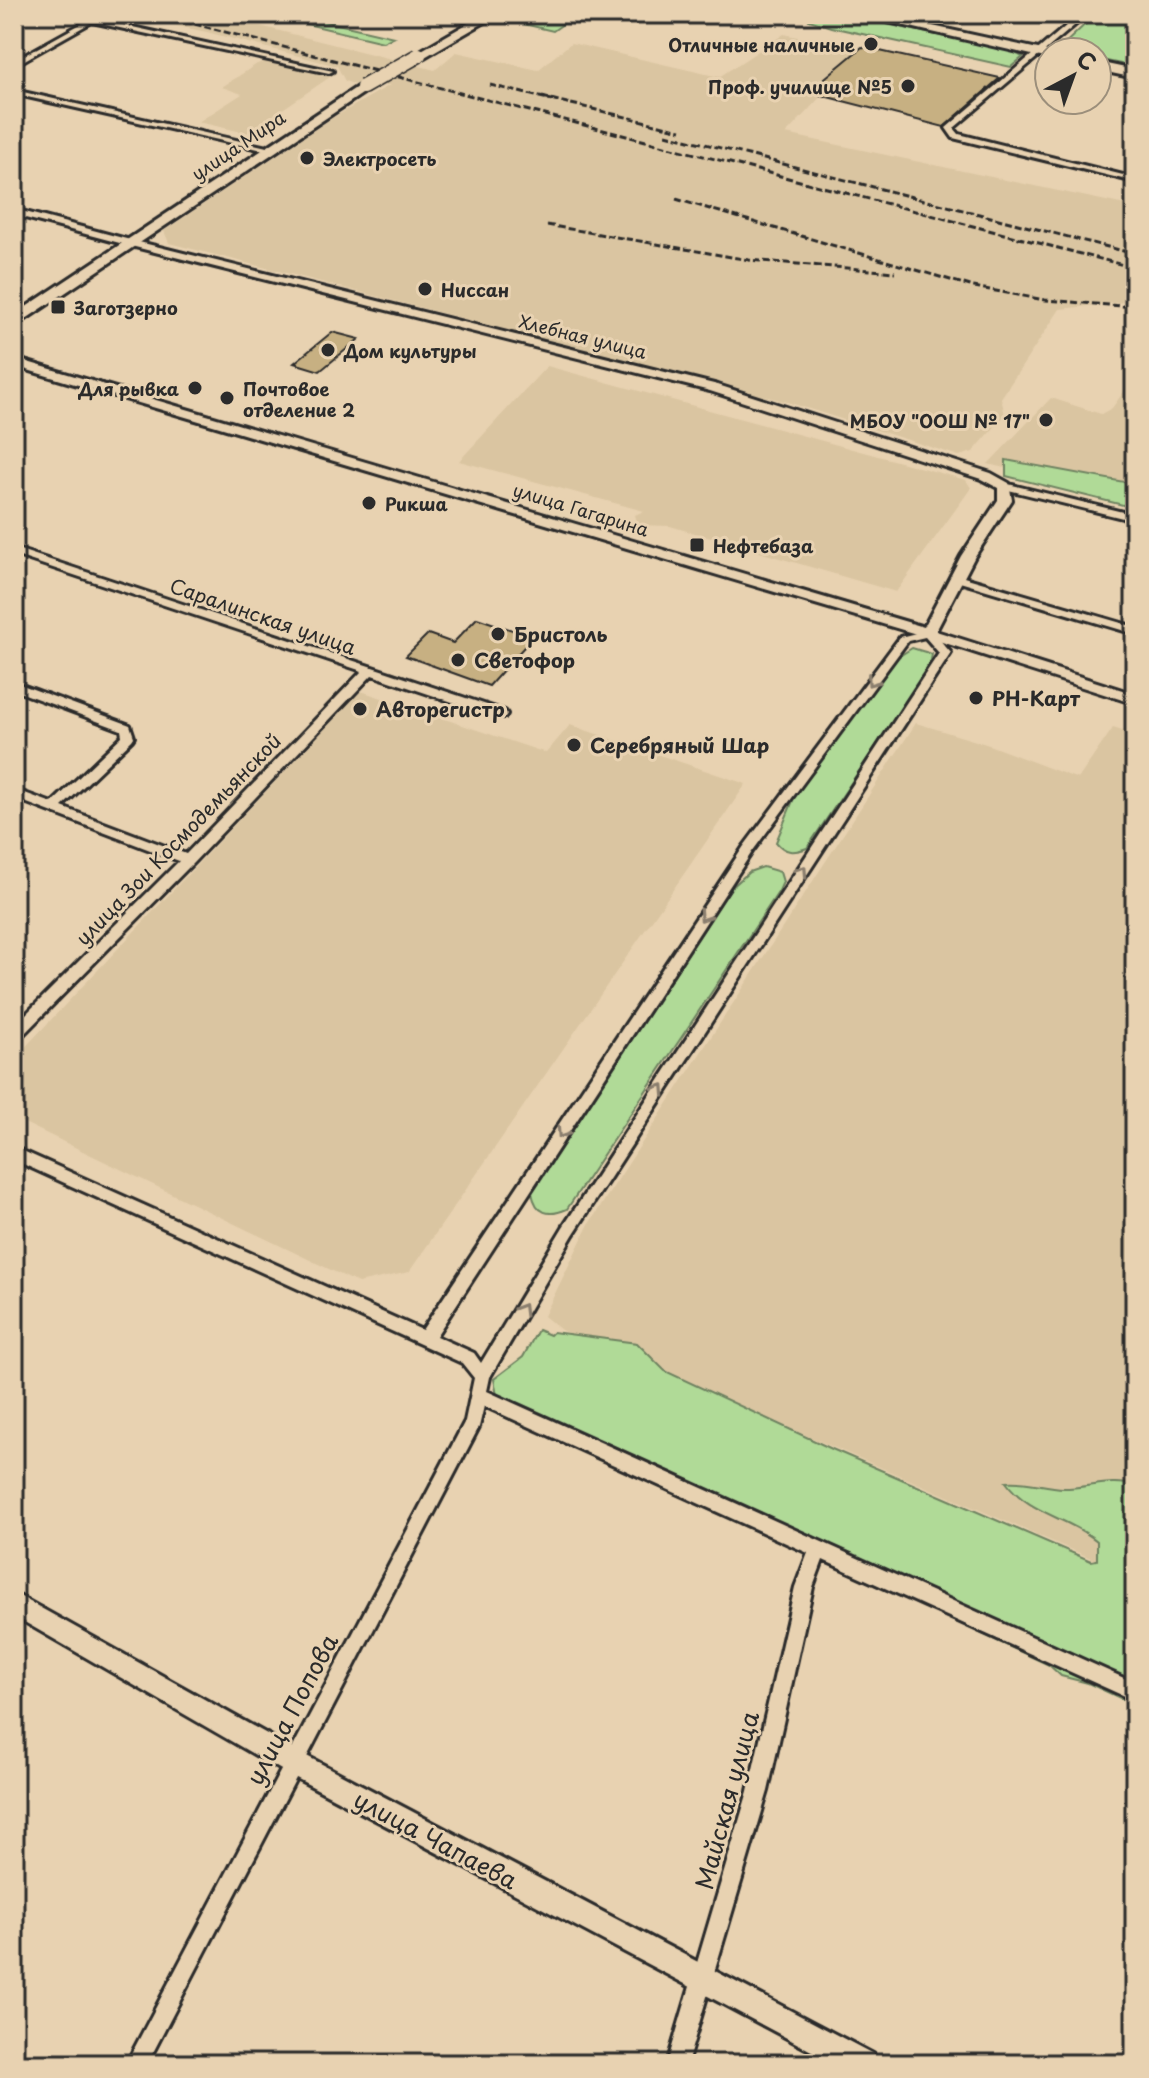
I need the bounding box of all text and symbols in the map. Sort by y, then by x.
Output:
place label: Отличные наличные [668,31,855,58]
marker: Отличные наличные [862,35,880,53]
north arrow [1033,36,1113,116]
text: С [1070,42,1104,78]
place label: Проф. училище №5 [708,73,892,100]
marker: Проф. училище №5 [899,77,917,95]
street label: улица Мира [186,103,291,187]
place label: Электросеть [323,145,436,172]
marker: Электросеть [298,149,316,167]
place label: Ниссан [441,276,509,303]
marker: Ниссан [416,280,434,298]
place label: Заготзерно [73,294,178,321]
marker: Заготзерно [49,298,67,316]
street label: Хлебная улица [516,307,650,365]
place label: Дом культуры [343,337,477,364]
marker: Дом культуры [319,341,337,359]
place label: Для рывка [78,375,179,402]
place label: Почтовое отделение 2 [243,375,355,423]
marker: Для рывка [186,379,204,397]
marker: Почтовое отделение 2 [218,389,236,407]
place label: МБОУ "ООШ № 17" [850,407,1030,434]
marker: МБОУ "ООШ № 17" [1037,411,1055,429]
street label: улица Гагарина [510,476,653,543]
place label: Рикша [385,490,448,517]
marker: Рикша [360,494,378,512]
place label: Нефтебаза [713,532,814,559]
marker: Нефтебаза [688,536,706,554]
street label: Саралинская улица [166,570,360,662]
place label: Бристоль [514,619,607,649]
marker: Бристоль [489,625,507,643]
place label: Светофор [474,645,575,675]
marker: Светофор [449,651,467,669]
one-way arrow [867,673,881,687]
place label: РН-Карт [992,683,1081,713]
marker: РН-Карт [967,689,985,707]
place label: Авторегистр [376,694,505,724]
marker: Авторегистр [351,700,369,718]
street label: улица Зои Космодемьянской [68,726,288,952]
place label: Серебряный Шар [590,730,769,760]
marker: Серебряный Шар [565,736,583,754]
one-way arrow [792,865,807,880]
one-way arrow [699,907,714,921]
one-way arrow [651,1083,666,1098]
one-way arrow [556,1124,571,1139]
one-way arrow [512,1303,528,1318]
street label: улица Попова [236,1627,346,1791]
street label: Майская улица [685,1707,767,1893]
street label: улица Чапаева [348,1781,524,1897]

